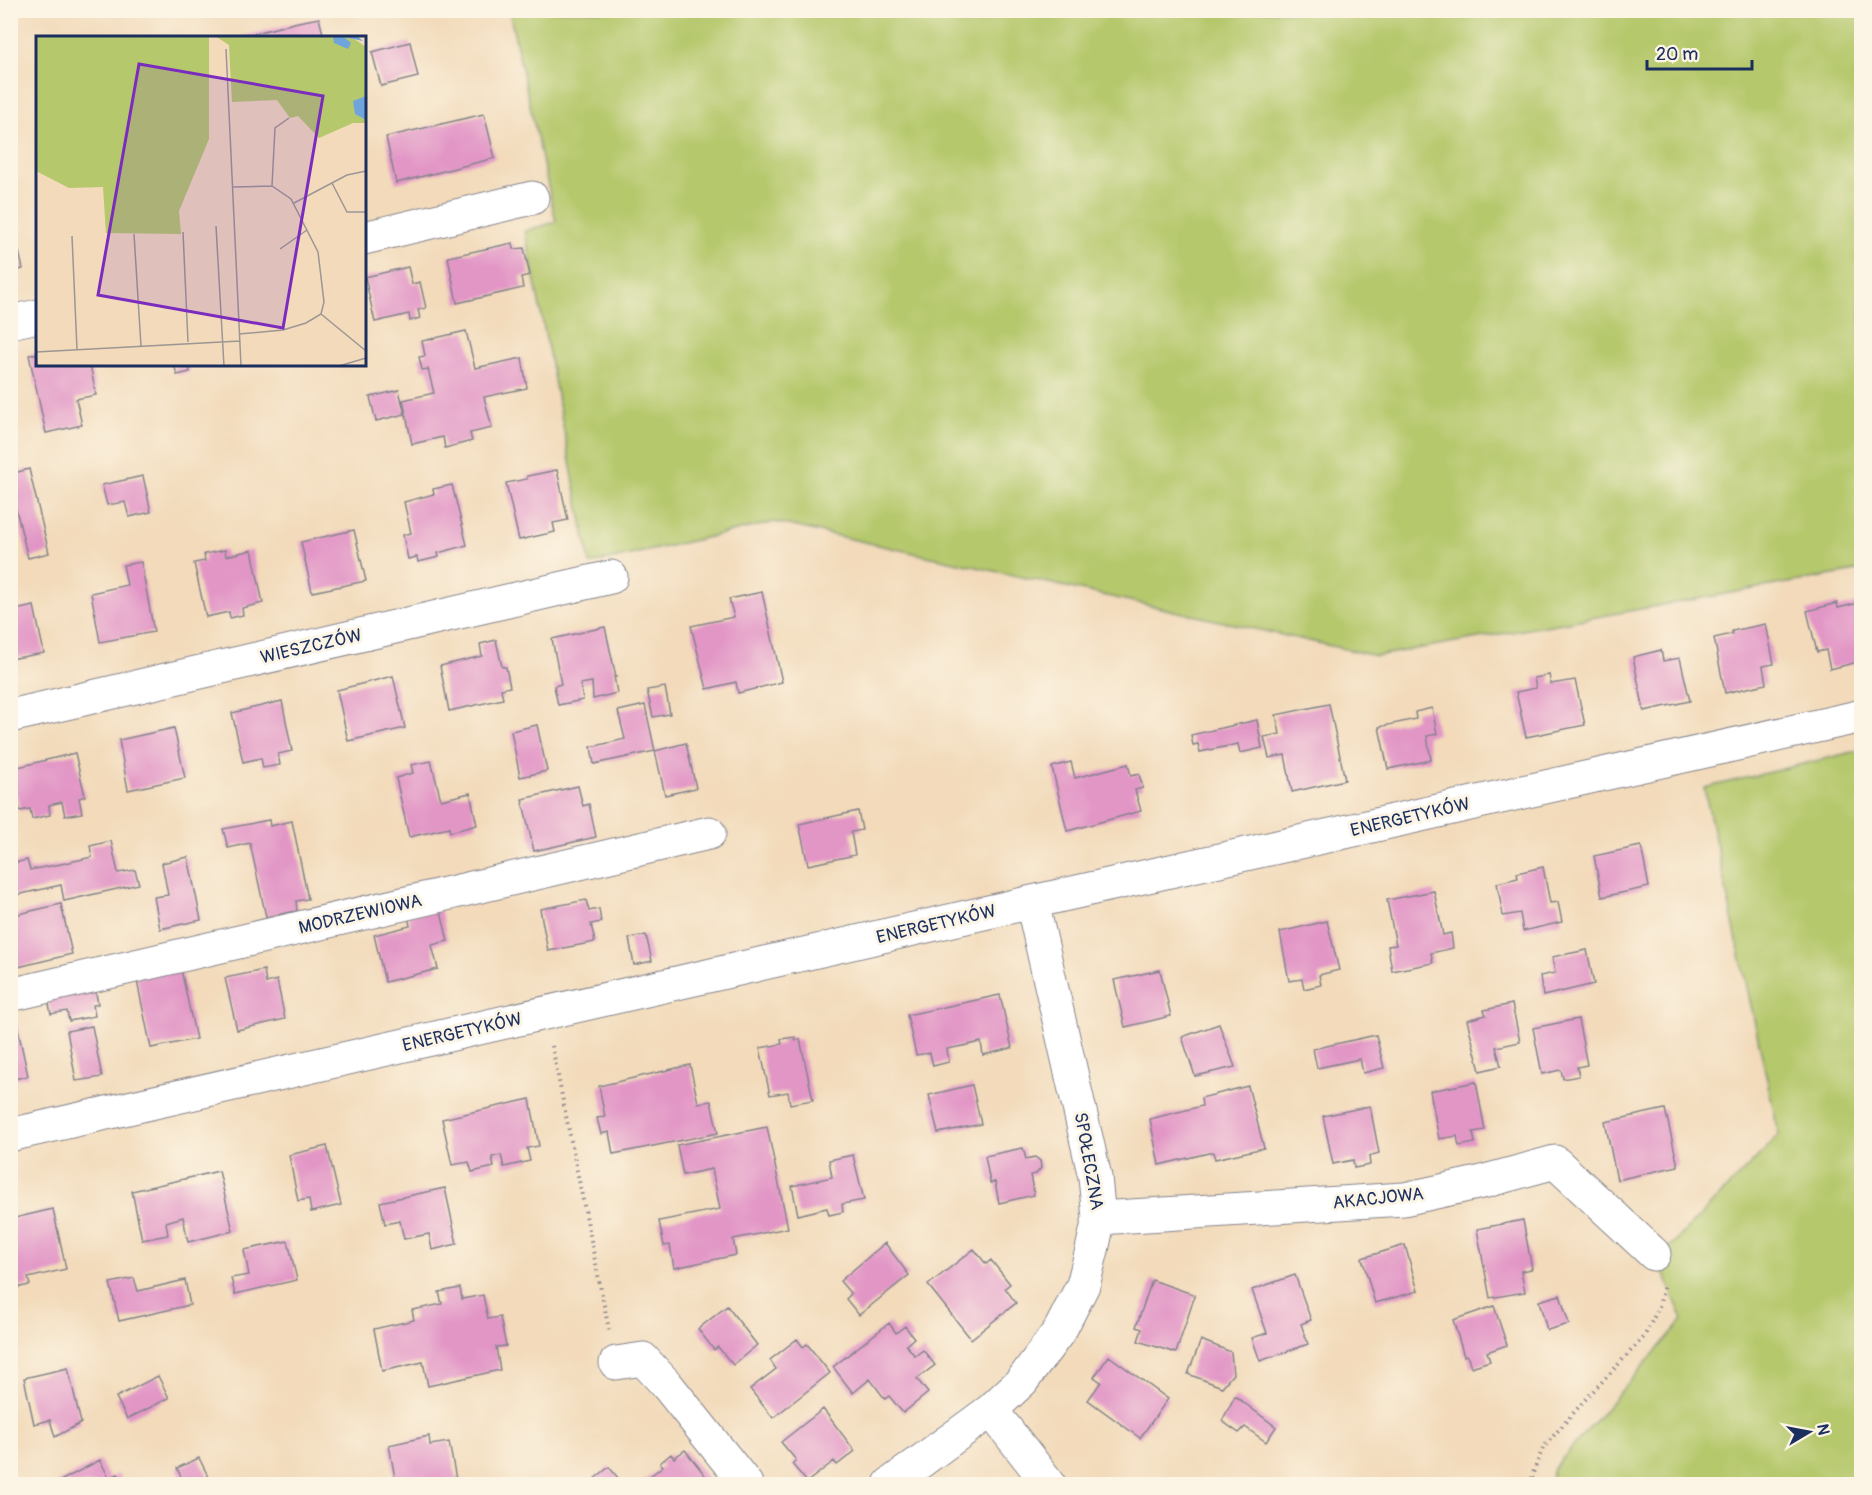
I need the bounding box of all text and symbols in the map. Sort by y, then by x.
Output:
scale bar [1647,33,1752,71]
inset map [36,36,366,366]
text: 20 m [1656,43,1698,66]
street label: WIESZCZÓW [258,623,364,669]
street label: ENERGETYKÓW [1348,792,1472,842]
street label: MODRZEWIOWA [296,889,424,940]
street label: ENERGETYKÓW [874,899,998,949]
street label: ENERGETYKÓW [400,1007,524,1057]
street label: SPOŁECZNA [1069,1110,1108,1212]
street label: AKACJOWA [1331,1182,1425,1215]
north arrow [1779,1402,1839,1462]
text: N [1812,1423,1834,1437]

